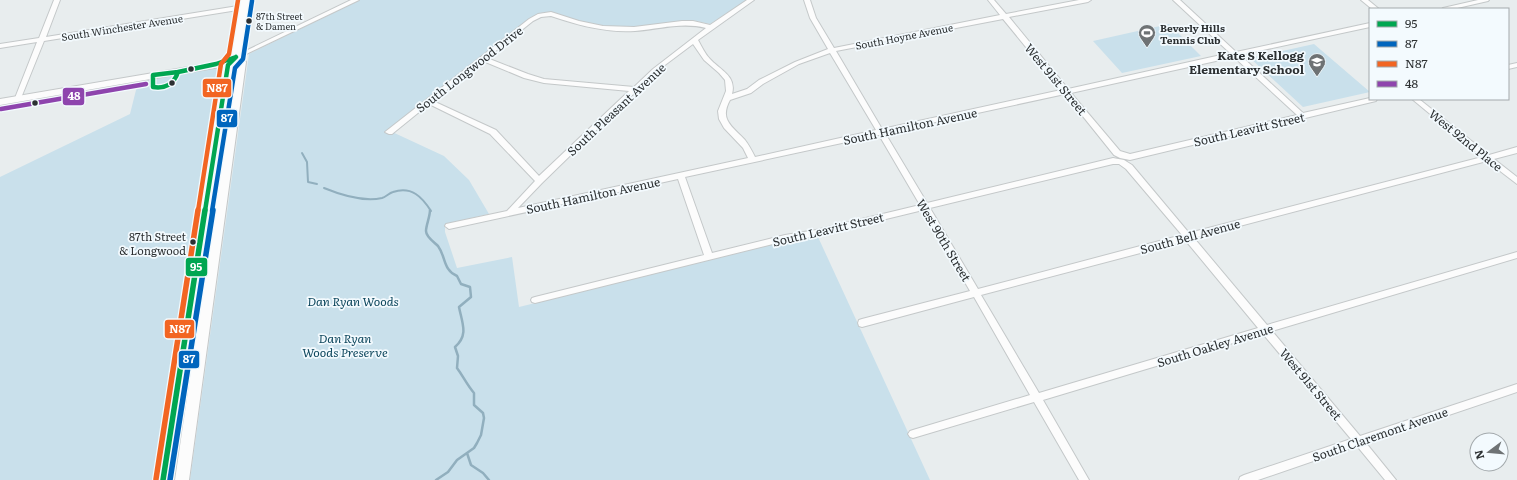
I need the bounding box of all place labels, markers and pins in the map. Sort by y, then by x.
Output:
place label: 87th Street & Damen [256,9,303,33]
marker: 87th Street & Damen [244,16,254,26]
place label: Beverly Hills Tennis Club [1160,20,1225,47]
sports icon: Beverly Hills Tennis Club [1137,23,1157,48]
place label: Kate S Kellogg Elementary School [1189,46,1305,78]
school or university icon: Kate S Kellogg Elementary School [1307,52,1327,77]
unlabelled marker [186,64,196,74]
unlabelled marker [167,78,177,88]
unlabelled marker [30,98,40,108]
place label: 87th Street & Longwood [119,228,187,258]
marker: 87th Street & Longwood [188,237,198,247]

